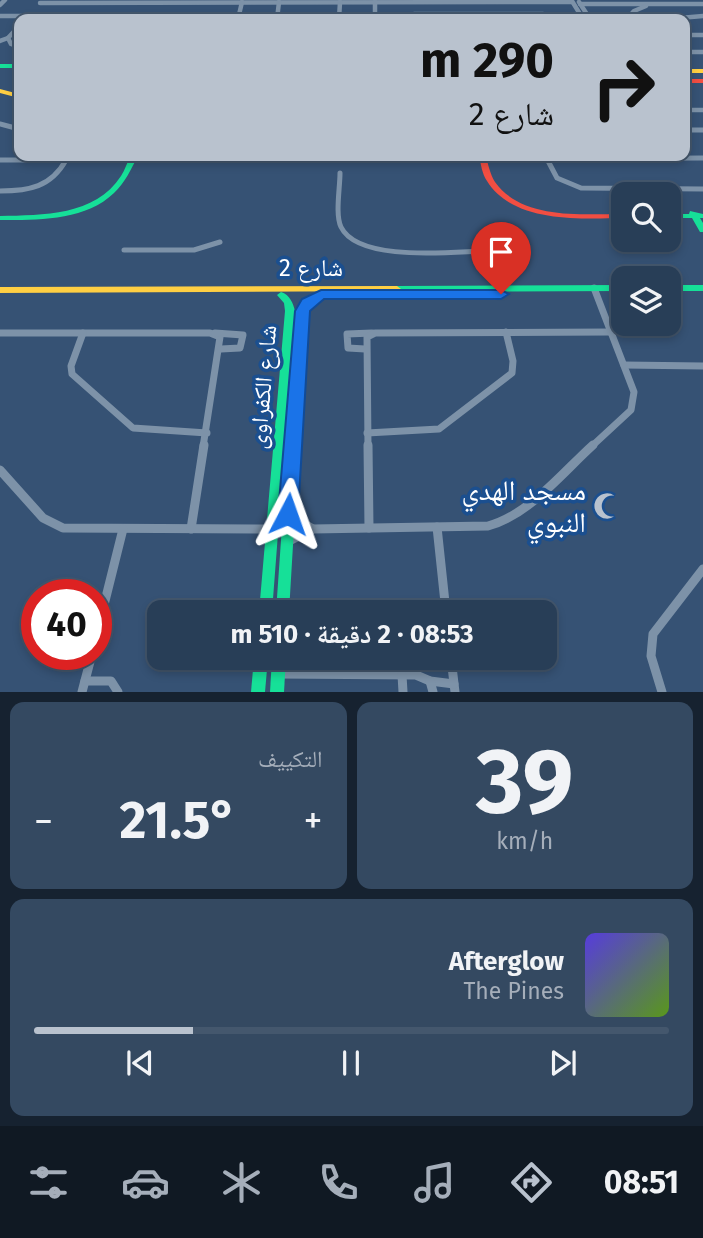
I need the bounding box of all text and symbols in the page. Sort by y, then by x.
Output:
text: 290 m [420,31,554,90]
icon: right [578,42,669,133]
text: شارع 2 [469,95,554,133]
map controls [611,182,681,336]
button: search [611,182,681,252]
pin [471,222,531,294]
icon: arrive [482,233,520,271]
street label: شارع 2 [279,254,343,283]
button: layers [611,266,681,336]
street label: شارع الكفراوى [244,324,283,450]
place label: مسجد الهدي النبوي [461,474,586,545]
position arrow [251,477,325,551]
mosque icon: مسجد الهدي النبوي [592,491,622,521]
speed limit sign: 40 [21,579,112,670]
text: 08:53 · 2 دقيقة · 510 m [230,619,474,650]
text: 39 [476,727,573,836]
text: التكييف [258,745,323,773]
text: 21.5° [120,789,237,852]
text: − [34,798,53,844]
text: + [304,798,322,844]
text: km/h [496,827,553,855]
text: Afterglow [449,946,564,977]
text: The Pines [463,977,564,1005]
icon: previous [121,1044,159,1082]
icon: pause [332,1044,370,1082]
icon: next [544,1044,582,1082]
icon: filters [24,1158,73,1207]
icon: car [121,1158,170,1207]
icon: climate [217,1158,266,1207]
icon: phone [314,1158,363,1207]
icon: music [410,1158,459,1207]
icon: directions [507,1158,556,1207]
text: 08:51 [604,1163,679,1201]

